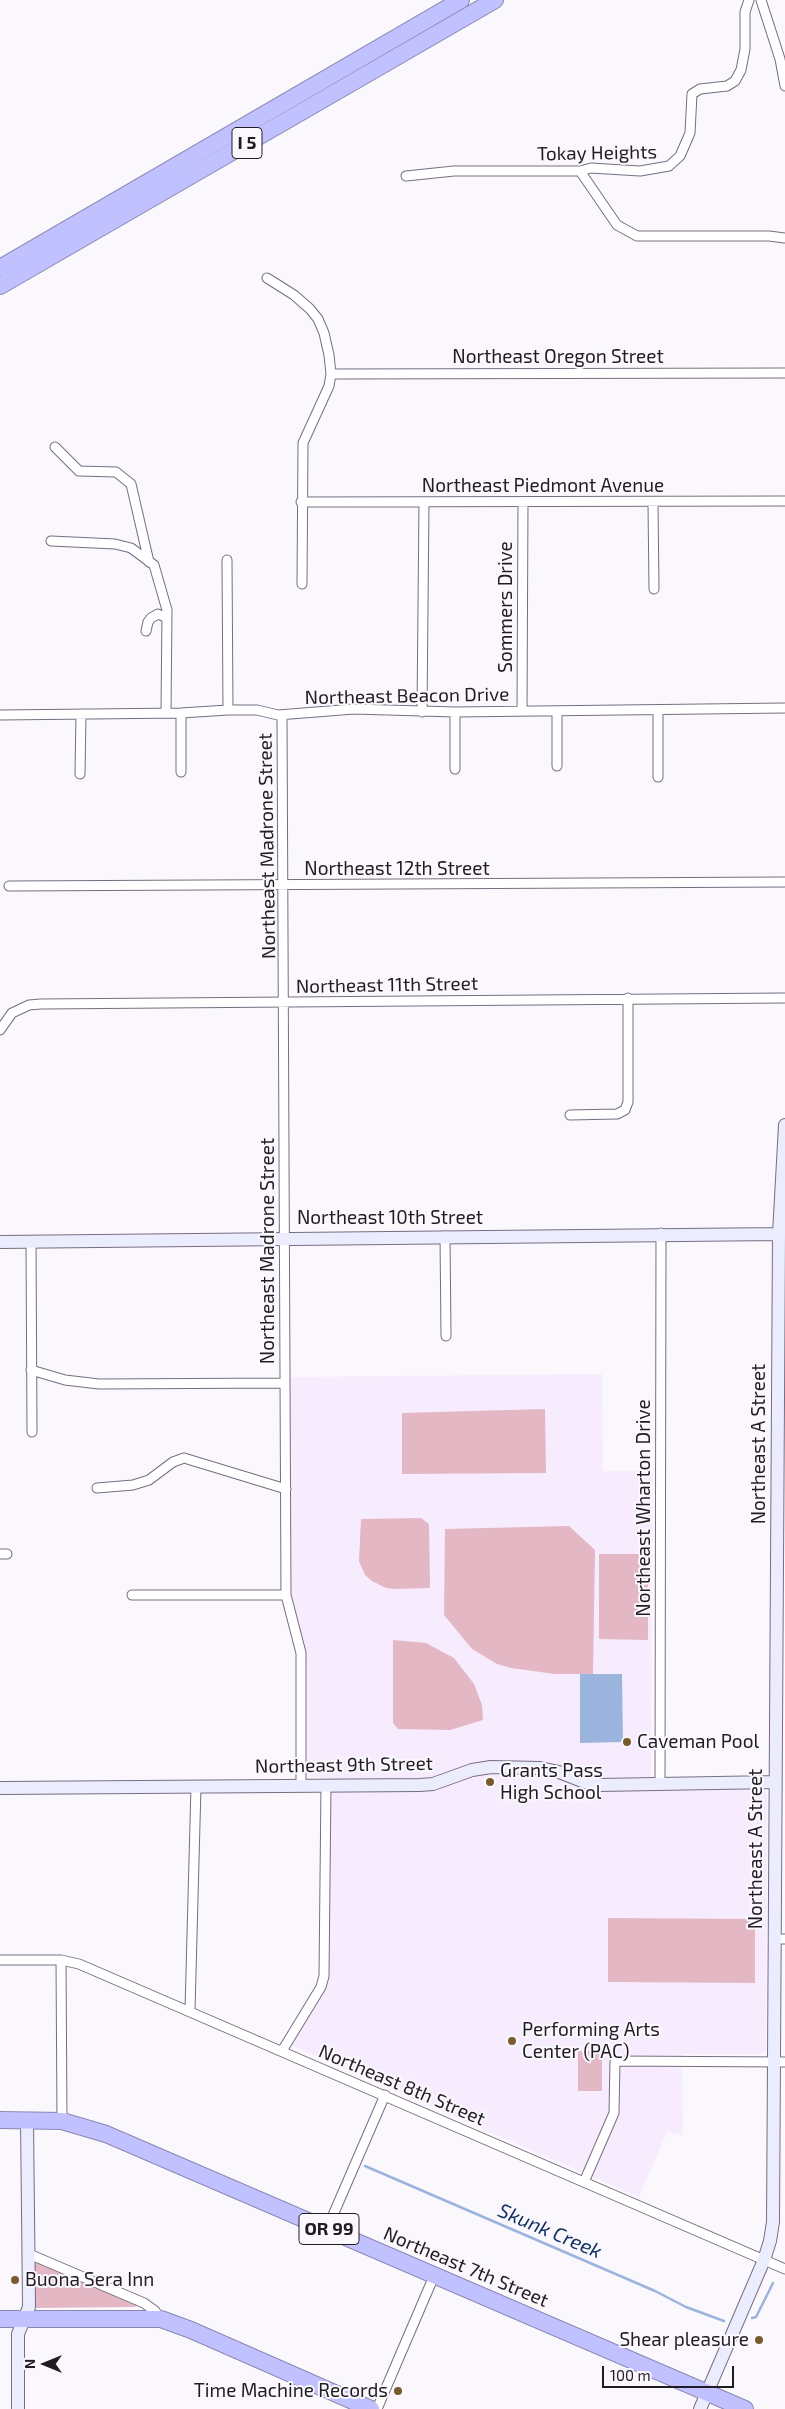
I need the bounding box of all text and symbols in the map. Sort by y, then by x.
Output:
road number: I 5 [232,128,262,158]
street label: Tokay Heights [537,141,657,165]
street label: Northeast Oregon Street [452,346,664,368]
street label: Northeast Piedmont Avenue [422,475,664,497]
street label: Sommers Drive [495,541,517,673]
street label: Northeast Beacon Drive [305,683,509,709]
street label: Northeast Madrone Street [254,733,280,959]
street label: Northeast 12th Street [304,858,490,880]
street label: Northeast 11th Street [296,972,478,998]
street label: Northeast Madrone Street [257,1138,279,1364]
street label: Northeast 10th Street [297,1207,483,1229]
street label: Northeast A Street [748,1364,770,1524]
street label: Northeast Wharton Drive [633,1399,655,1617]
place label: Caveman Pool [637,1731,759,1753]
marker: Caveman Pool [621,1736,633,1748]
street label: Northeast 9th Street [255,1752,433,1778]
place label: Grants Pass High School [500,1760,603,1804]
street label: Northeast A Street [745,1769,767,1929]
marker: Grants Pass High School [484,1776,496,1788]
place label: Performing Arts Center (PAC) [522,2019,660,2063]
marker: Performing Arts Center (PAC) [506,2035,518,2047]
street label: Northeast 8th Street [315,2040,489,2130]
water label: Skunk Creek [494,2198,606,2264]
road number: OR 99 [299,2214,359,2244]
street label: Northeast 7th Street [380,2222,552,2312]
place label: Buona Sera Inn [25,2269,154,2291]
marker: Buona Sera Inn [9,2274,21,2286]
place label: Shear pleasure [619,2329,749,2351]
marker: Shear pleasure [753,2334,765,2346]
north arrow [20,2339,70,2389]
scale bar [605,2356,738,2388]
text: N [21,2359,38,2369]
text: 100 m [610,2366,651,2384]
place label: Time Machine Records [194,2380,388,2402]
marker: Time Machine Records [392,2385,404,2397]

